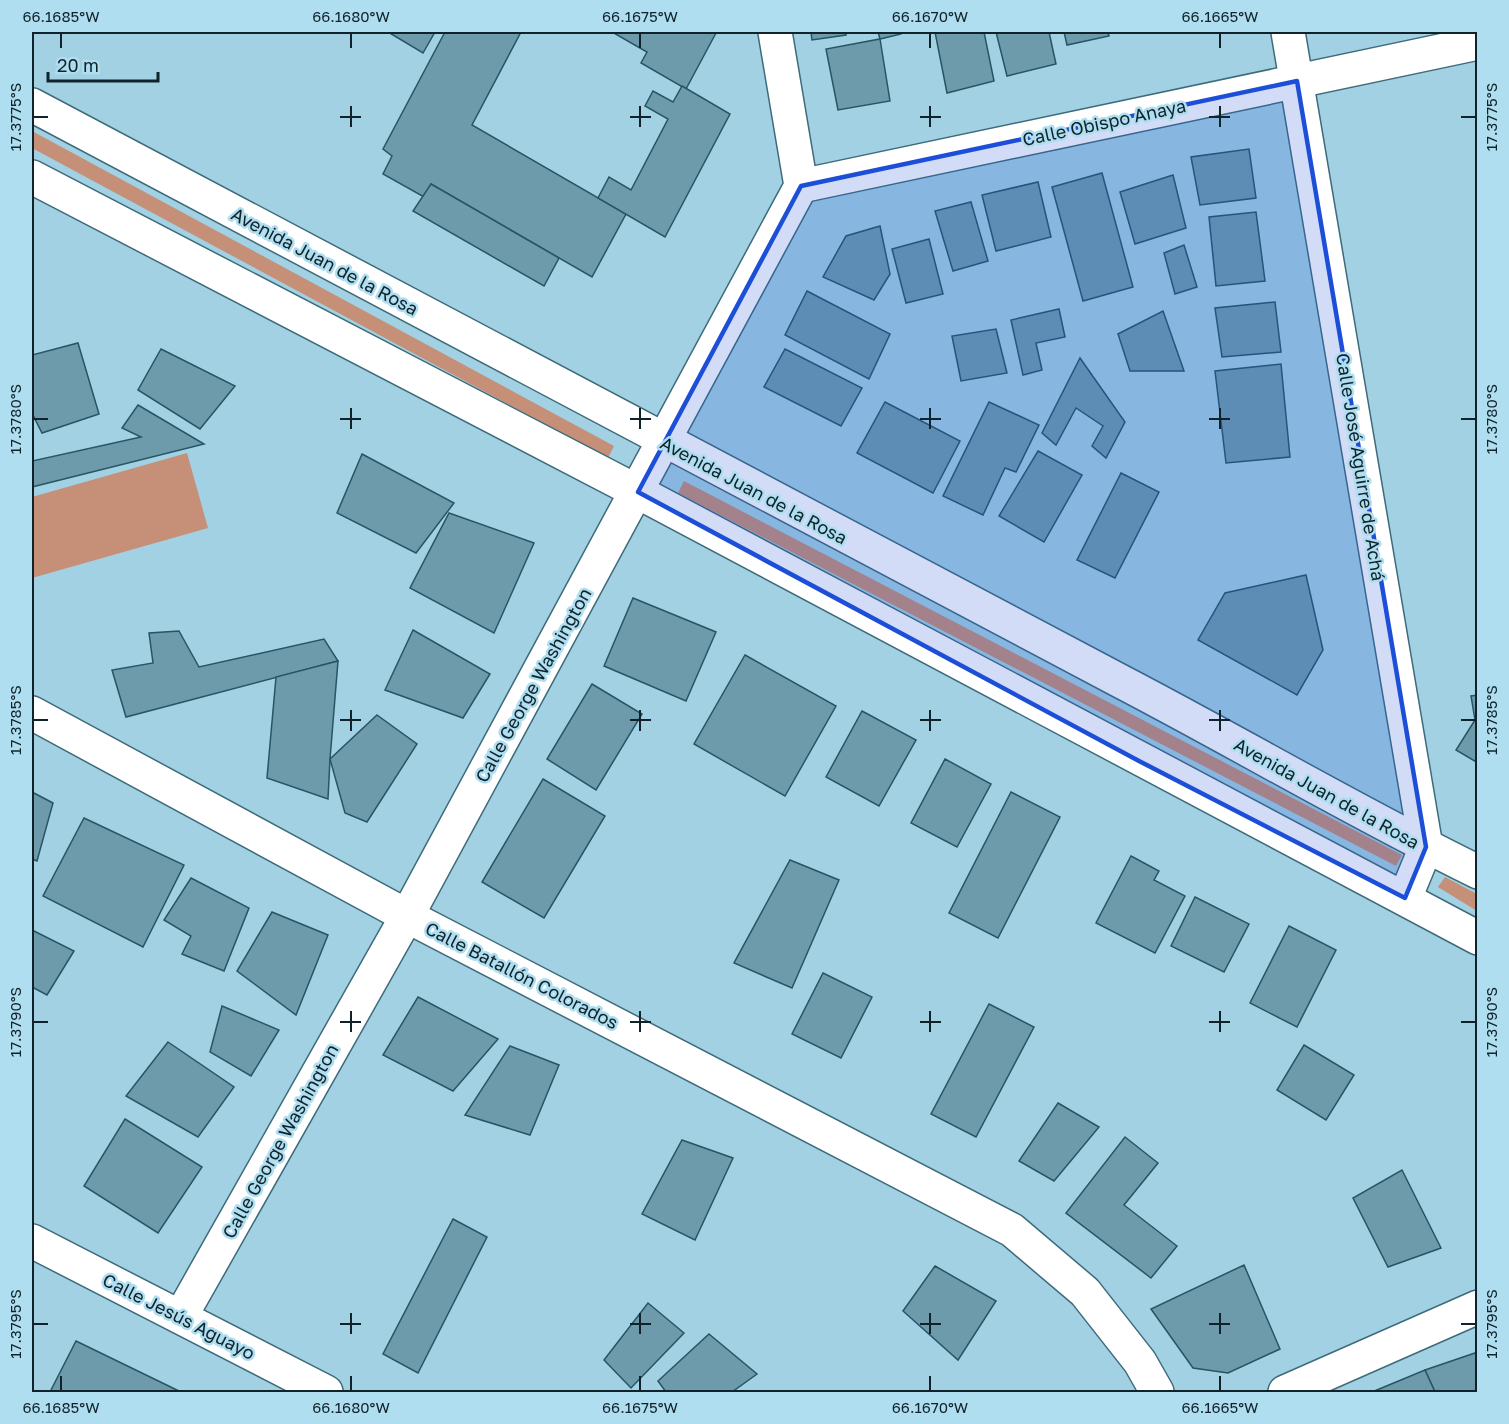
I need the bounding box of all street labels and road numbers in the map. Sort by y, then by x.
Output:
street label: Calle Obispo Anaya [1020,94,1188,150]
street label: Avenida Juan de la Rosa [228,202,422,320]
street label: Calle José Aguirre de Achá [1332,352,1390,582]
street label: Avenida Juan de la Rosa [657,431,851,549]
street label: Calle George Washington [470,584,596,786]
street label: Avenida Juan de la Rosa [1231,733,1423,853]
street label: Calle Batallón Colorados [422,917,622,1033]
street label: Calle George Washington [217,1040,343,1242]
street label: Calle Jesús Aguayo [99,1268,259,1364]

